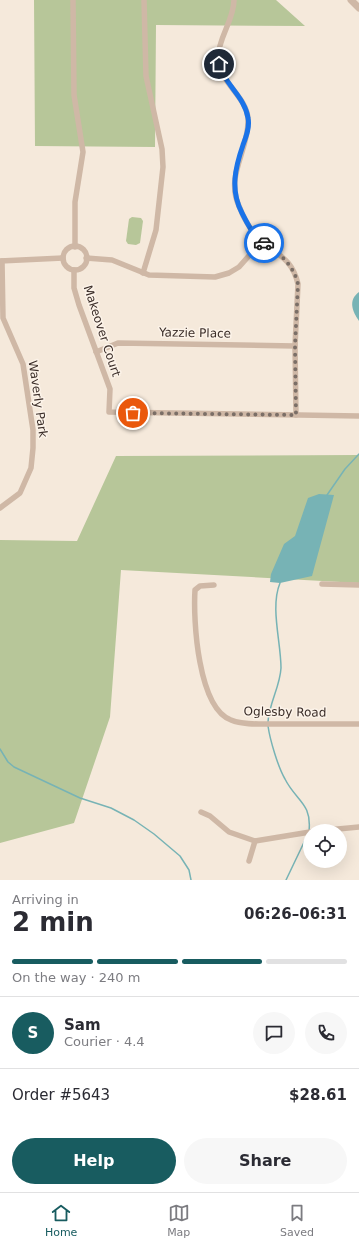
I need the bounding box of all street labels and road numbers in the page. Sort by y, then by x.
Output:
street label: Makeover Court [81,284,123,379]
street label: Yazzie Place [158,325,231,341]
street label: Waverly Park [26,359,50,439]
street label: Oglesby Road [244,704,326,720]

